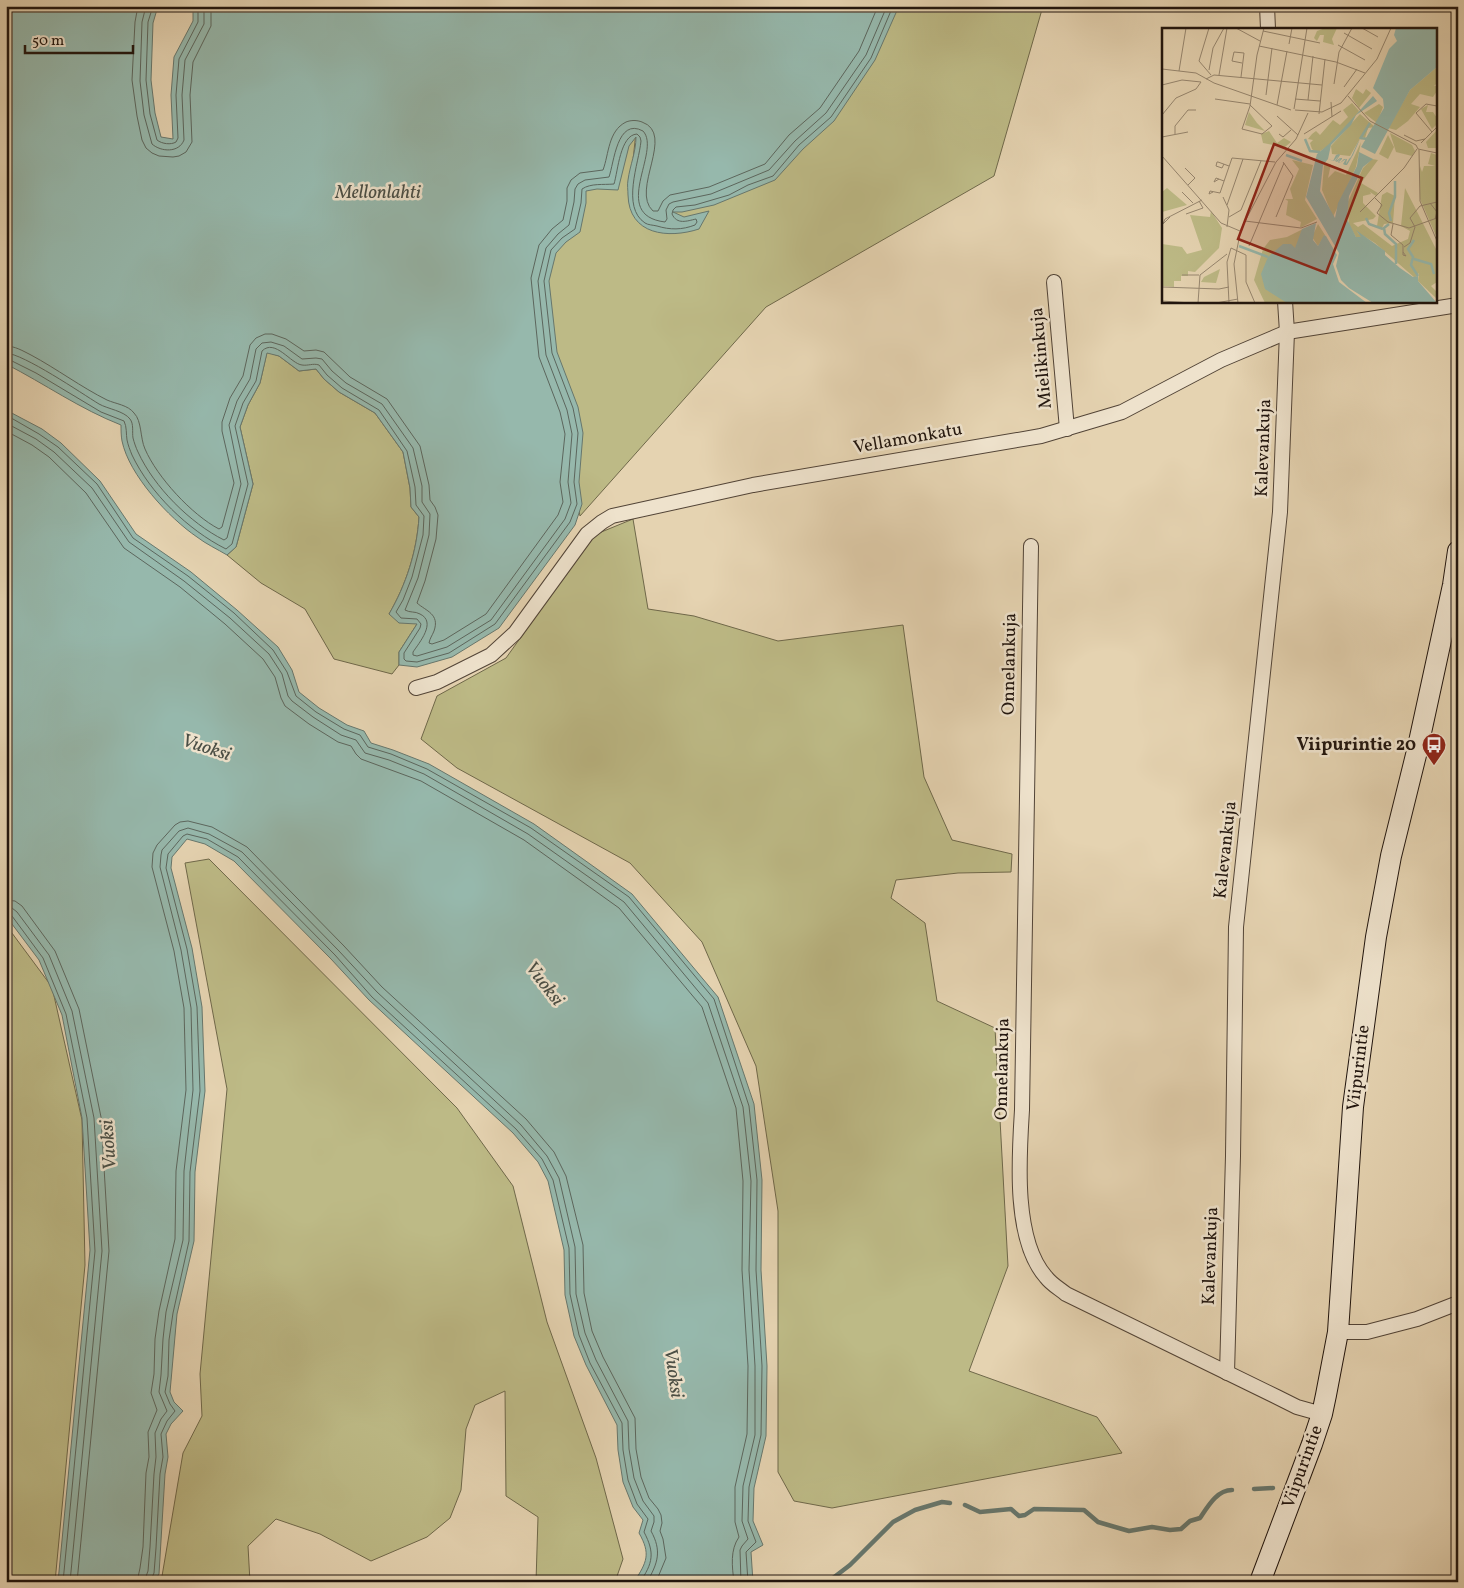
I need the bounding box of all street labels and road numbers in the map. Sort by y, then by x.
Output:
street label: Mielikinkuja [1025,306,1059,410]
street label: Kalevankuja [1250,398,1278,497]
street label: Vellamonkatu [852,417,964,461]
street label: Onnelankuja [997,613,1023,715]
street label: Kalevankuja [1208,800,1244,900]
street label: Onnelankuja [990,1018,1016,1120]
street label: Viipurintie [1341,1023,1377,1113]
street label: Kalevankuja [1197,1206,1225,1305]
street label: Viipurintie [1276,1422,1330,1512]

